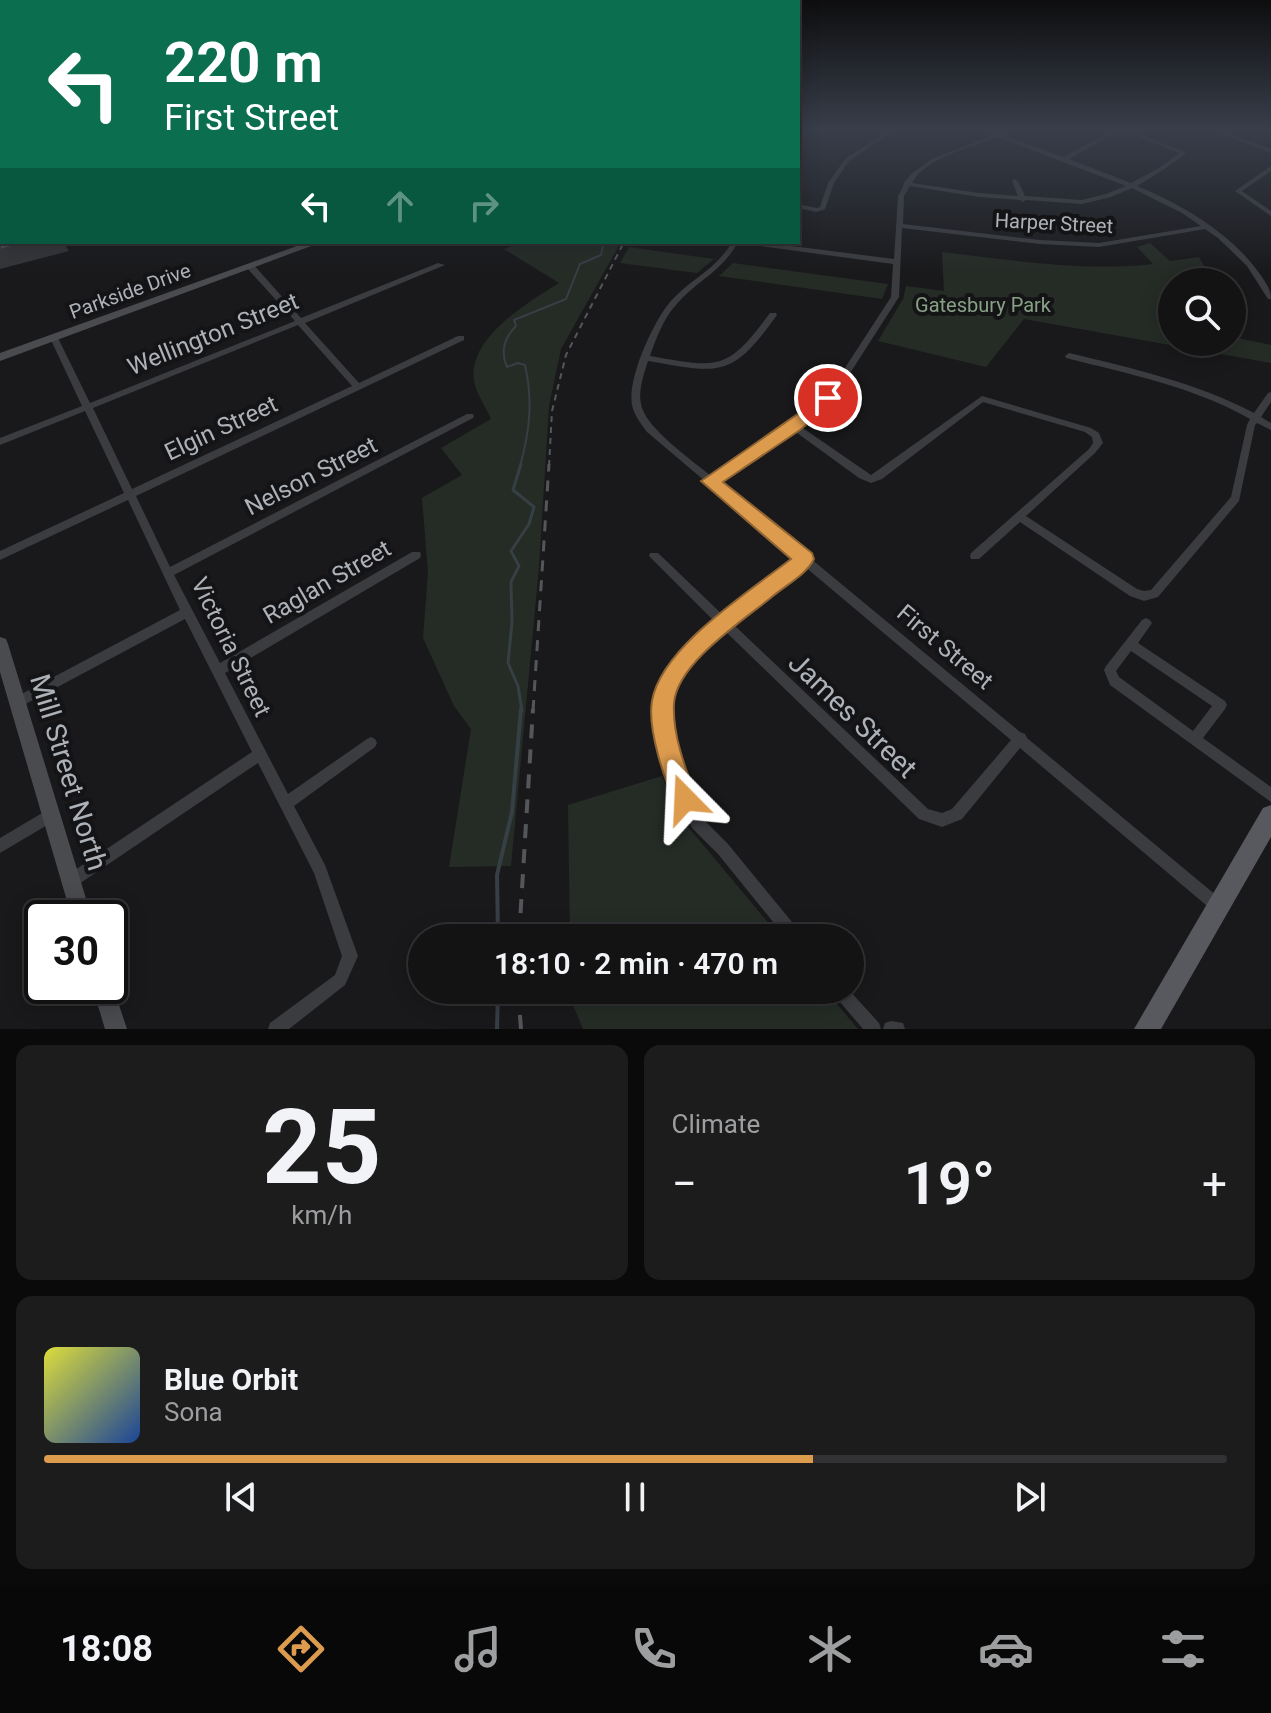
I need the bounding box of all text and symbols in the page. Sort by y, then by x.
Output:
text: 220 m [164,30,323,96]
icon: left [32,32,136,136]
text: First Street [164,97,339,139]
icon: left [294,184,338,228]
icon: ahead [378,184,422,228]
icon: right [462,184,506,228]
street label: Harper Street [994,208,1114,238]
street label: Parkside Drive [66,258,194,324]
map controls [1158,268,1246,356]
button: search [1158,268,1246,356]
street label: Wellington Street [124,287,303,381]
park label: Gatesbury Park [915,293,1052,317]
pin [794,364,862,432]
icon: arrive [806,376,850,420]
street label: Elgin Street [160,390,282,466]
street label: Nelson Street [240,431,382,521]
street label: Raglan Street [258,534,396,630]
street label: Victoria Street [185,573,277,721]
street label: First Street [891,599,999,695]
street label: James Street [782,646,924,785]
street label: Mill Street North [23,670,114,874]
position arrow [643,757,727,841]
speed limit sign: 30 [24,900,128,1004]
text: 18:10 · 2 min · 470 m [494,946,778,981]
text: 25 [262,1087,381,1208]
text: Climate [672,1109,760,1139]
text: 19° [903,1148,995,1219]
text: − [672,1158,697,1210]
text: + [1202,1158,1227,1210]
text: km/h [291,1200,352,1230]
text: Blue Orbit [164,1362,298,1397]
text: Sona [164,1397,223,1427]
icon: previous [219,1475,263,1519]
icon: pause [613,1475,657,1519]
icon: next [1008,1475,1052,1519]
icon: directions [273,1621,329,1677]
icon: music [450,1621,506,1677]
icon: phone [626,1621,682,1677]
icon: climate [802,1621,858,1677]
icon: car [978,1621,1034,1677]
icon: filters [1155,1621,1211,1677]
text: 18:08 [60,1628,153,1670]

